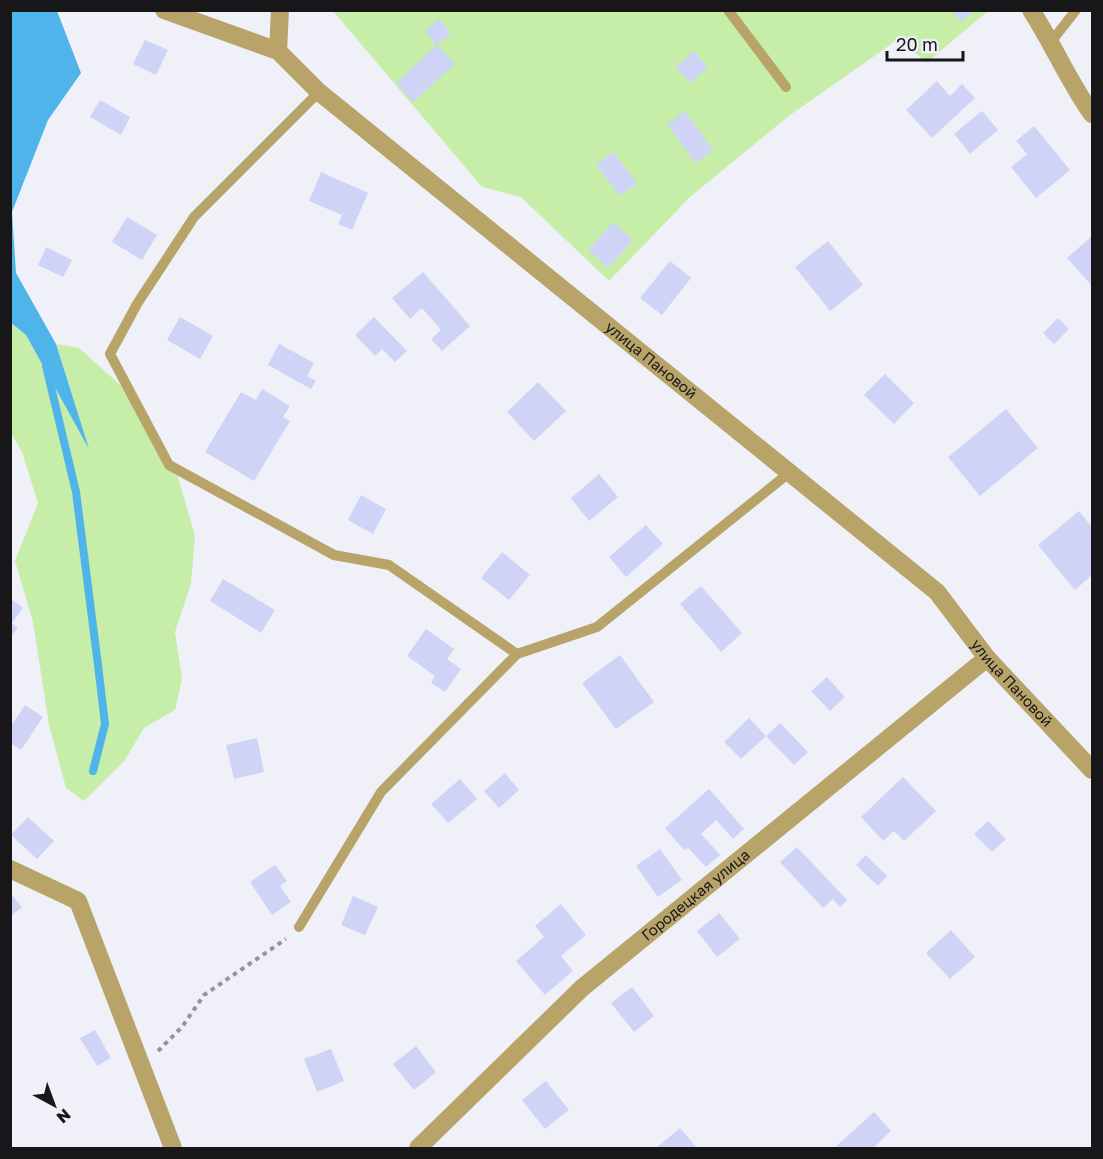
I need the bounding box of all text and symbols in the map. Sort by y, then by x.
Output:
scale bar [887,24,964,62]
text: 20 m [896,33,938,55]
street label: улица Пановой [602,317,701,402]
street label: улица Пановой [968,635,1057,730]
street label: Городецкая улица [638,845,753,944]
north arrow [24,1075,84,1135]
text: N [53,1105,75,1128]

